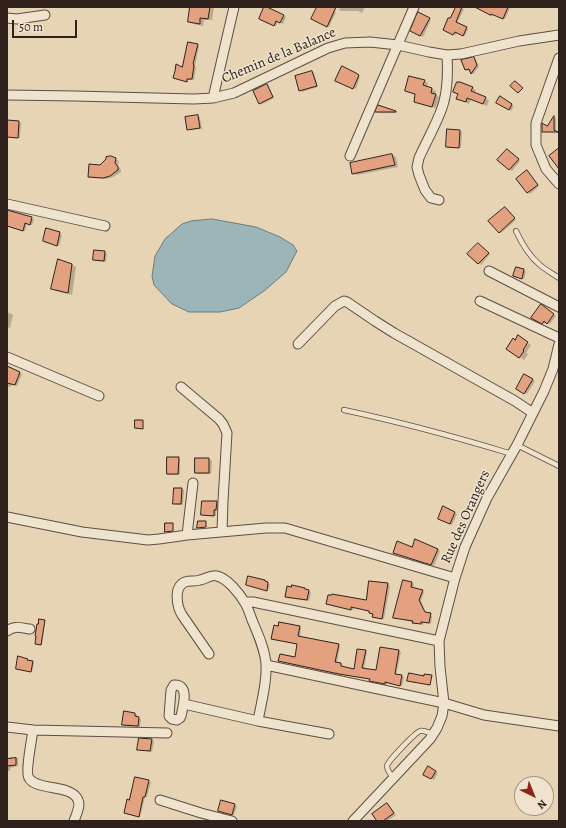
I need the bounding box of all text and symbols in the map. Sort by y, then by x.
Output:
scale bar [14,12,79,38]
text: 50 m [19,19,43,35]
street label: Chemin de la Balance [219,24,339,88]
street label: Rue des Orangers [438,468,494,566]
north arrow [514,776,554,816]
text: N [534,796,550,813]

